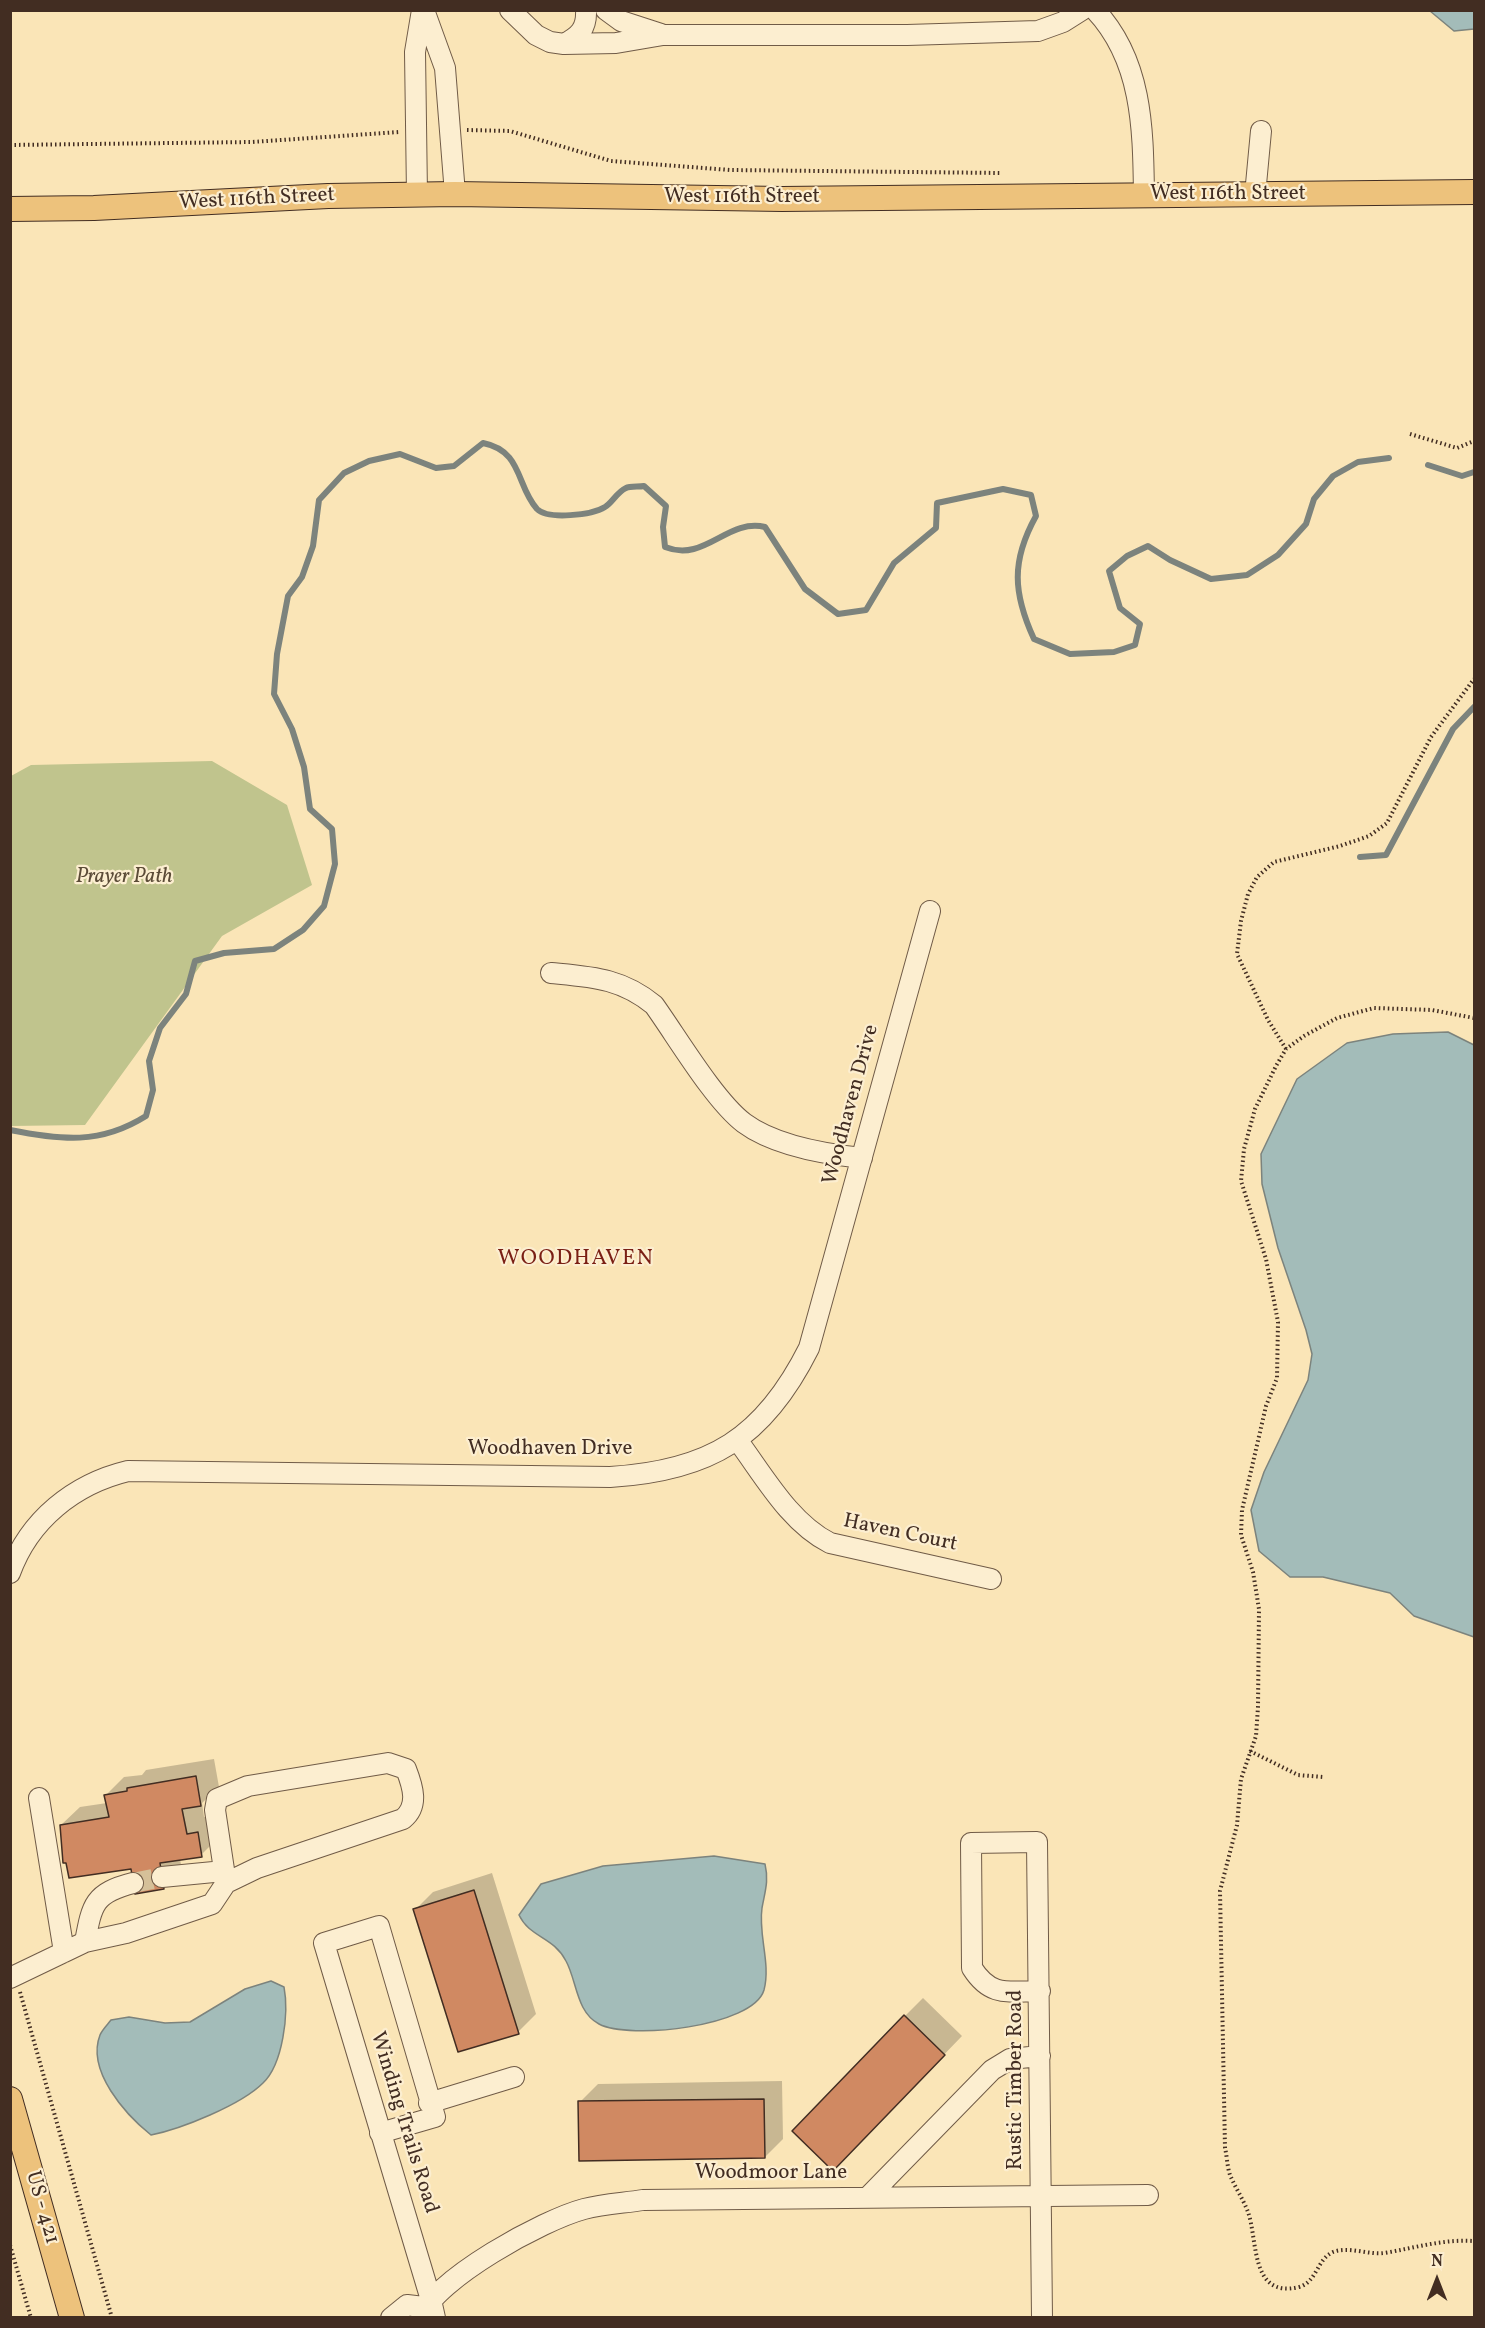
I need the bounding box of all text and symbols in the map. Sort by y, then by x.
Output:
street label: West 116th Street [1150,182,1306,208]
street label: West 116th Street [178,183,336,217]
street label: West 116th Street [664,185,820,211]
park label: Prayer Path [76,865,172,891]
street label: Woodhaven Drive [819,1022,885,1188]
district label: WOODHAVEN [498,1247,654,1273]
street label: Woodhaven Drive [468,1437,632,1463]
street label: Haven Court [841,1510,959,1558]
street label: Rustic Timber Road [1004,1990,1030,2170]
street label: Winding Trails Road [363,2029,443,2217]
street label: Woodmoor Lane [695,2161,847,2187]
street label: US - 421 [19,2169,63,2247]
north arrow [1407,2250,1467,2310]
text: N [1431,2251,1443,2273]

